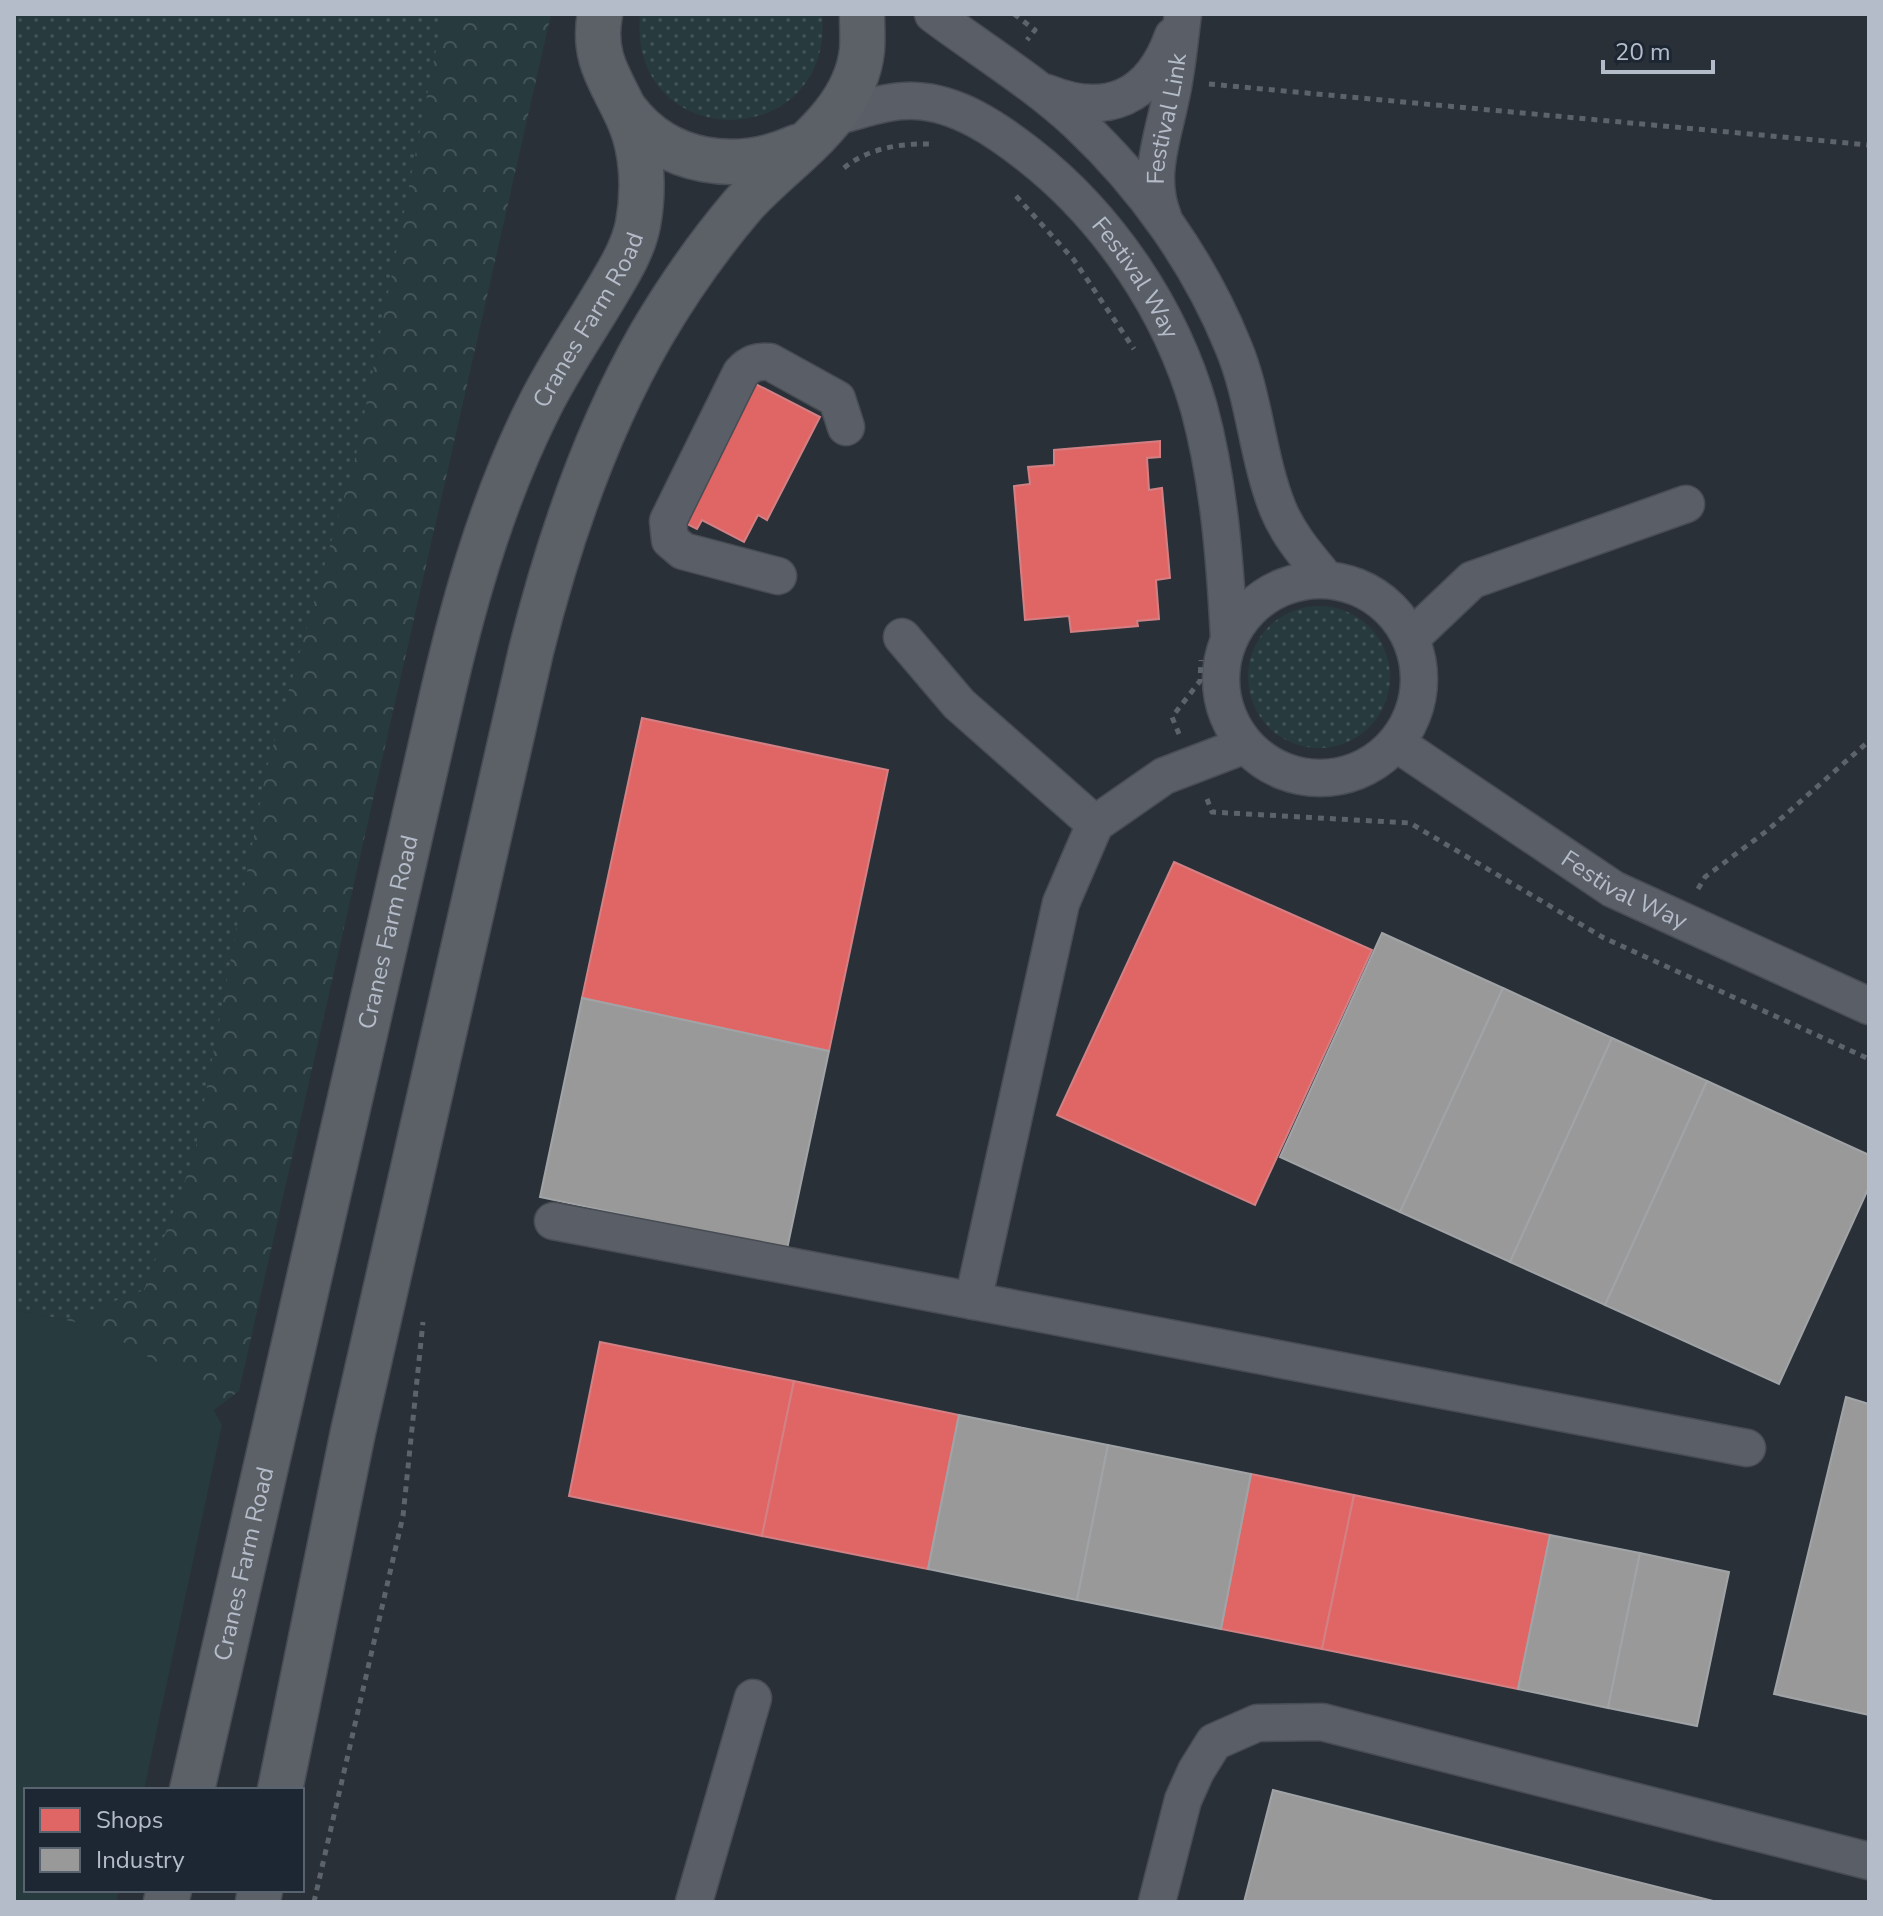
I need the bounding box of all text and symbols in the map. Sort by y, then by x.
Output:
scale bar [1603,24,1713,74]
text: 20 m [1615,36,1671,68]
street label: Festival Link [1140,50,1194,185]
street label: Festival Way [1085,210,1187,344]
street label: Cranes Farm Road [525,228,651,413]
street label: Cranes Farm Road [350,832,426,1032]
street label: Festival Way [1555,843,1693,937]
street label: Cranes Farm Road [206,1464,281,1664]
legend [24,1788,304,1892]
text: Shops [96,1804,163,1836]
text: Industry [96,1844,185,1876]

